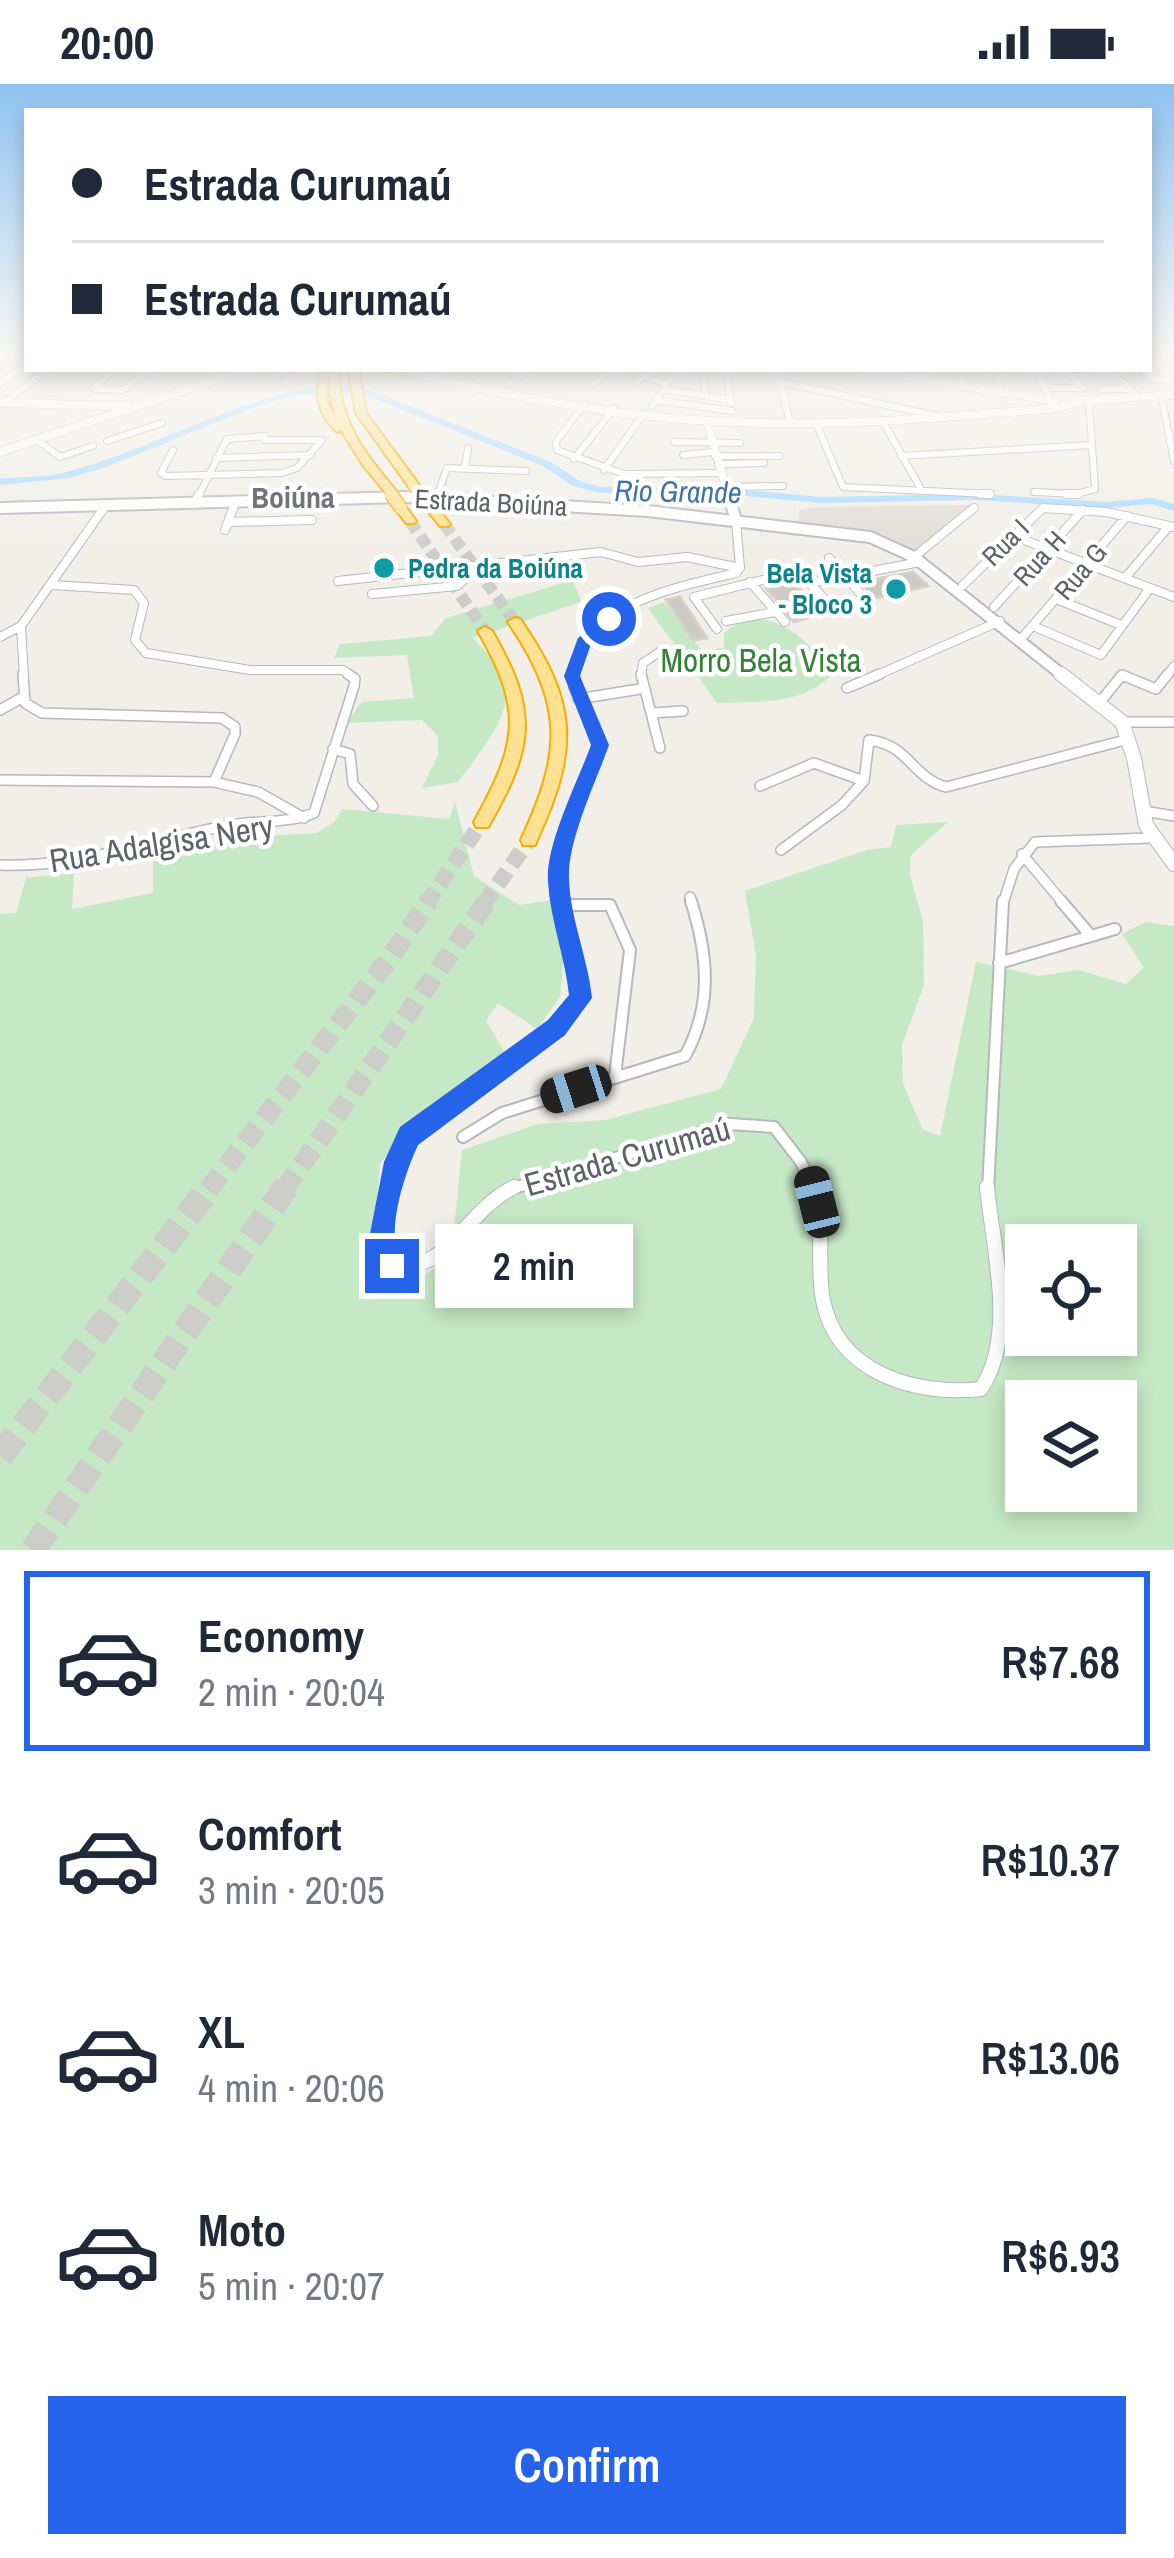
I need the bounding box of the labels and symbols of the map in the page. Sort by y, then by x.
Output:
water label: Rio Grande [614,470,742,512]
district label: Boiúna [251,477,335,517]
street label: Estrada Boiúna [414,480,568,524]
street label: Rua I [974,511,1036,573]
street label: Rua H [1005,523,1073,593]
street label: Rua G [1046,535,1114,607]
place label: Pedra da Boiúna [408,550,583,586]
marker: Pedra da Boiúna [371,555,397,581]
place label: Bela Vista - Bloco 3 [767,555,873,622]
marker: Bela Vista - Bloco 3 [883,576,909,602]
route start [582,592,636,646]
park label: Morro Bela Vista [660,638,862,682]
street label: Rua Adalgisa Nery [46,804,276,882]
car [536,1061,616,1117]
street label: Estrada Curumaú [519,1106,735,1206]
car [791,1163,843,1241]
callout: 2 min [434,1224,632,1308]
route end [365,1239,419,1293]

